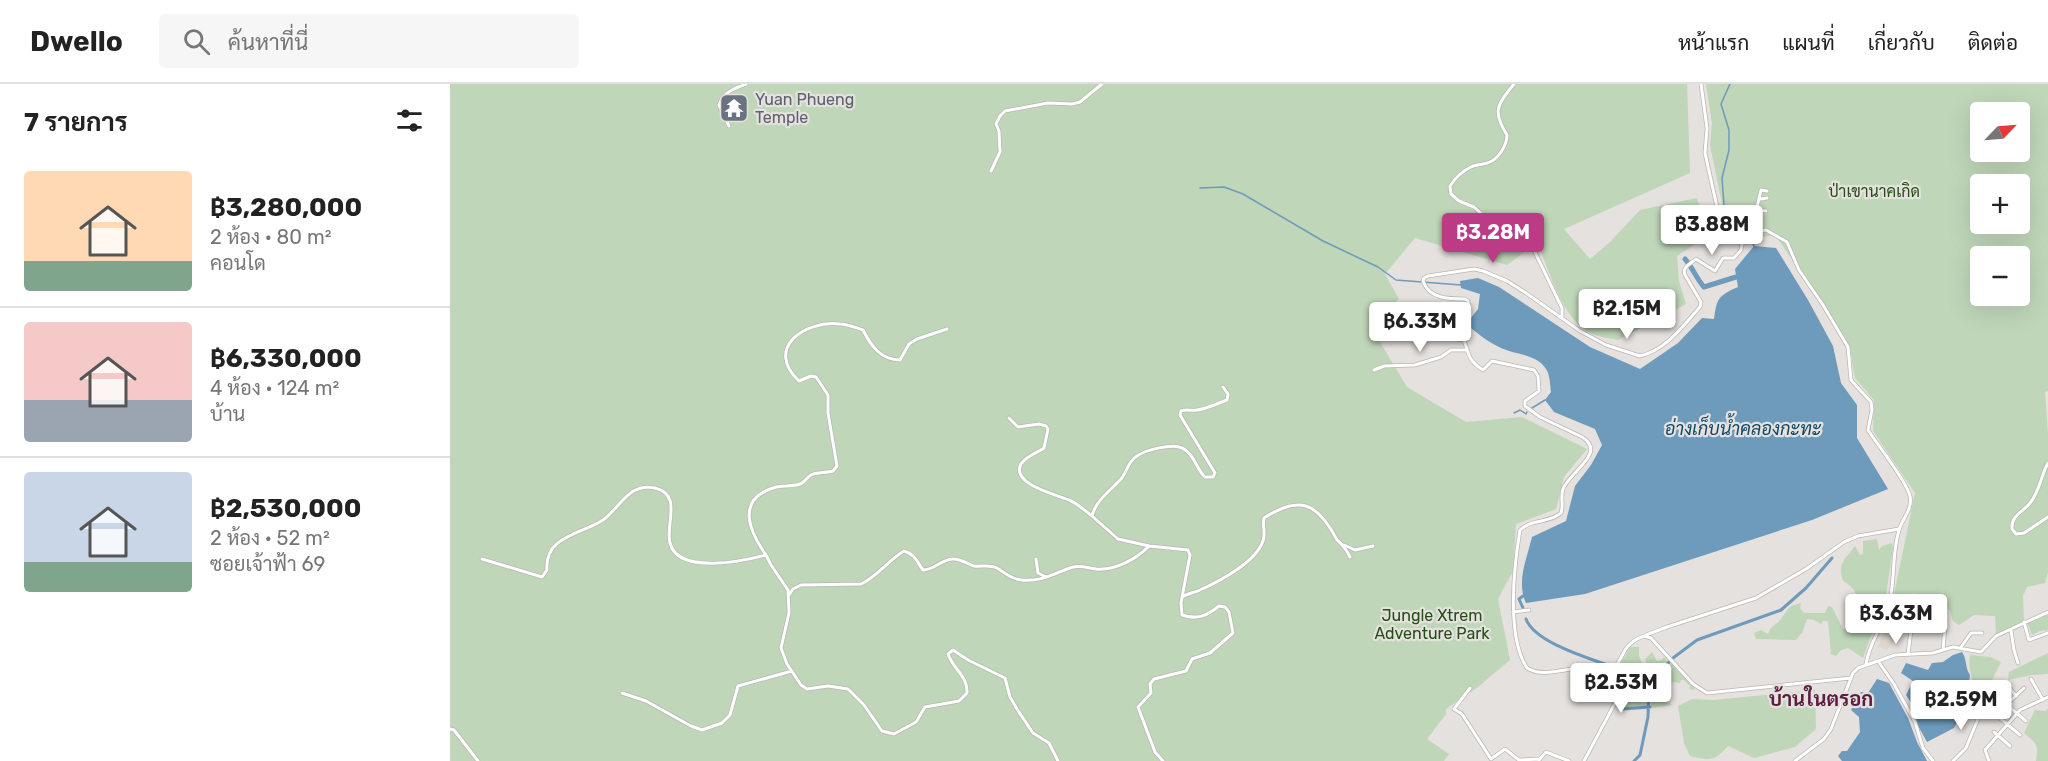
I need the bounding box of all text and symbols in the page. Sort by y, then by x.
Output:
search box [159,14,579,68]
text: Dwello [30,25,123,58]
icon: search [180,25,213,58]
text: ค้นหาที่นี่ [228,29,308,56]
text: หน้าแรก [1678,30,1749,55]
text: แผนที่ [1782,30,1835,55]
text: เกี่ยวกับ [1868,30,1935,55]
text: ติดต่อ [1968,30,2018,55]
place label: Yuan Phueng Temple [755,90,854,127]
temple icon: Yuan Phueng Temple [718,92,750,124]
north arrow [1970,102,2030,162]
map controls [1970,102,2030,306]
icon: filters [393,104,426,137]
text: 7 รายการ [24,107,128,138]
button: + [1970,174,2030,234]
park label: ป่าเขานาคเกิด [1828,182,1920,201]
text: ฿3,280,000 [210,192,362,223]
icon: home [72,195,144,267]
pin: ฿3.88M [1663,205,1761,256]
text: ฿3.88M [1675,212,1749,236]
pin: ฿3.28M [1444,213,1542,264]
text: ฿3.28M [1456,220,1530,244]
text: 2 ห้อง · 80 m² [210,225,332,249]
button: − [1970,246,2030,306]
text: คอนโด [210,251,266,275]
pin: ฿2.15M [1578,289,1676,340]
text: ฿2.15M [1593,296,1661,320]
pin: ฿6.33M [1371,302,1469,353]
text: ฿6.33M [1383,309,1457,333]
text: ฿6,330,000 [210,343,362,374]
icon: home [72,346,144,418]
text: 4 ห้อง · 124 m² [210,376,339,400]
text: บ้าน [210,402,245,426]
water label: อ่างเก็บน้ำคลองกะทะ [1665,413,1822,440]
text: ฿2,530,000 [210,493,361,524]
icon: home [72,496,144,568]
text: 2 ห้อง · 52 m² [210,526,330,550]
text: ซอยเจ้าฟ้า 69 [210,552,325,576]
pin: ฿3.63M [1847,594,1945,645]
text: ฿3.63M [1859,601,1933,625]
park label: Jungle Xtrem Adventure Park [1374,606,1490,643]
pin: ฿2.53M [1572,663,1670,714]
text: ฿2.53M [1584,670,1658,694]
pin: ฿2.59M [1912,680,2010,731]
district label: บ้านในตรอก [1769,685,1873,711]
text: ฿2.59M [1924,687,1998,711]

